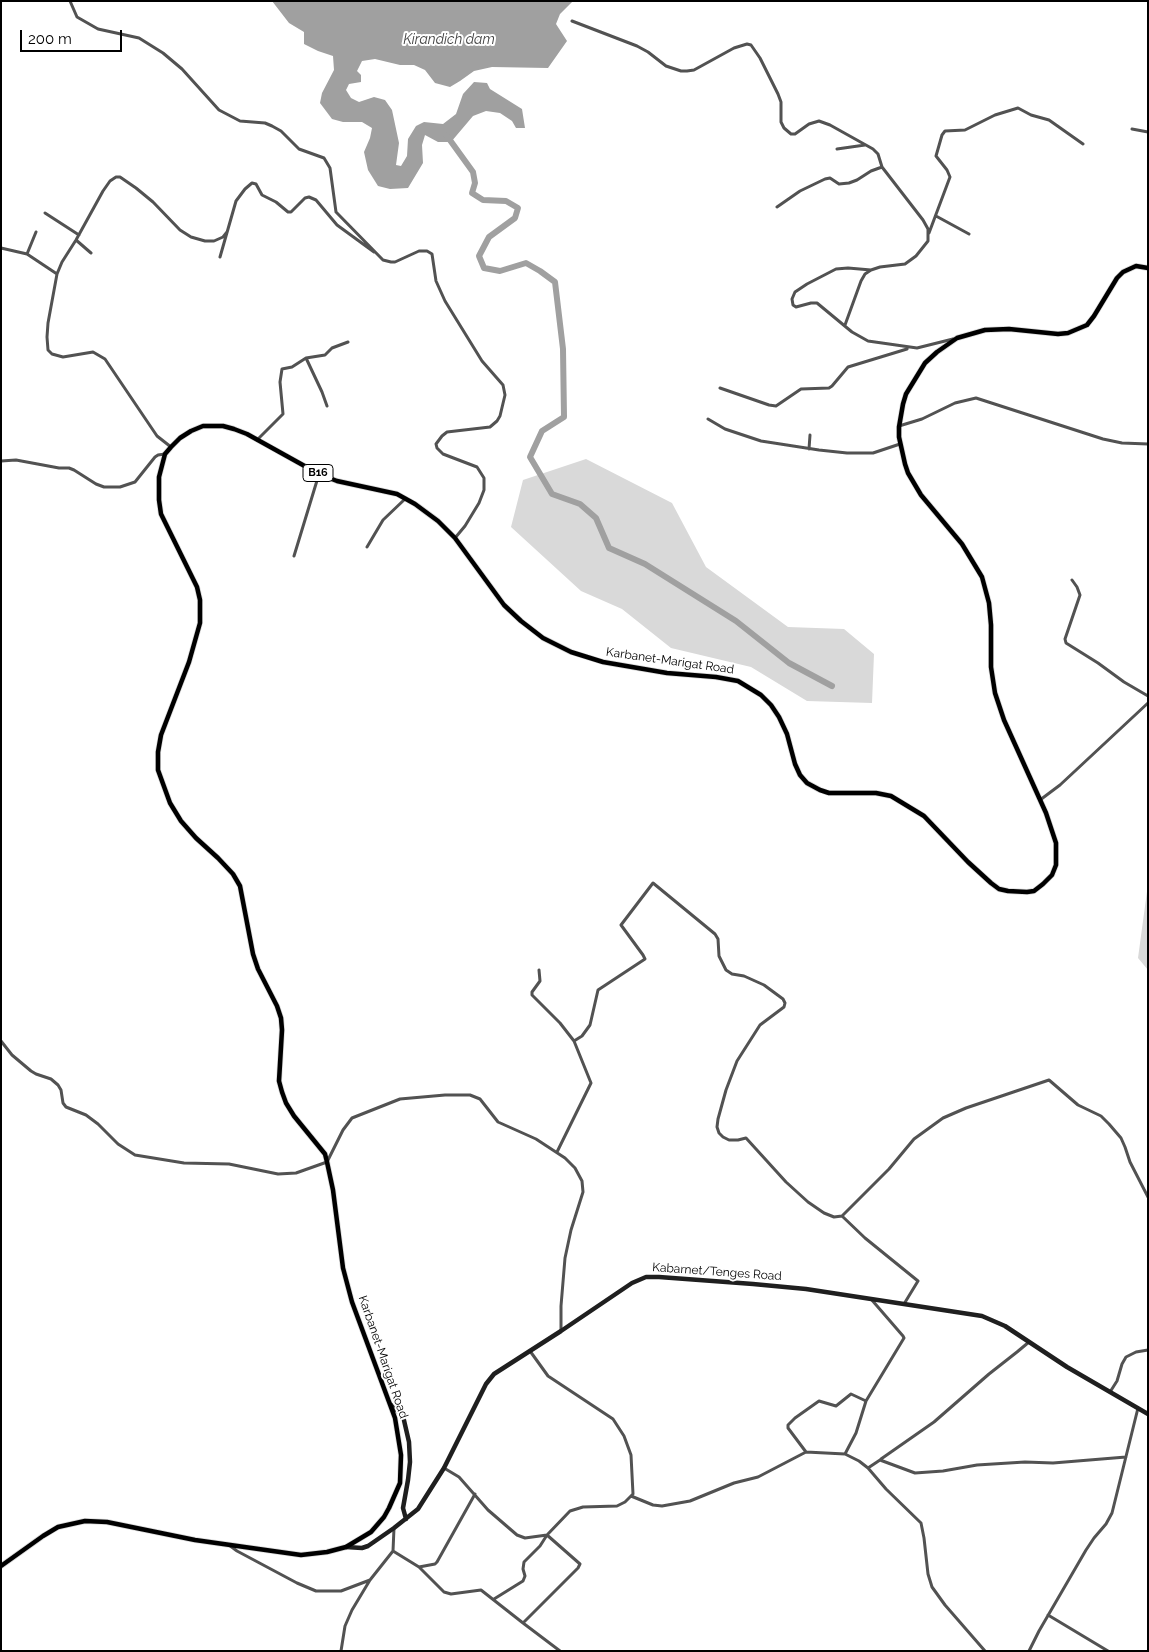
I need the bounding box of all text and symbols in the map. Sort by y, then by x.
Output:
scale bar [22,20,125,52]
text: 200 m [28,30,72,48]
water label: Kirandich dam [403,32,495,48]
road number: B16 [303,464,333,482]
street label: Karbanet-Marigat Road [605,645,735,677]
street label: Kabarnet/Tenges Road [652,1260,782,1284]
street label: Karbanet-Marigat Road [355,1294,411,1420]

